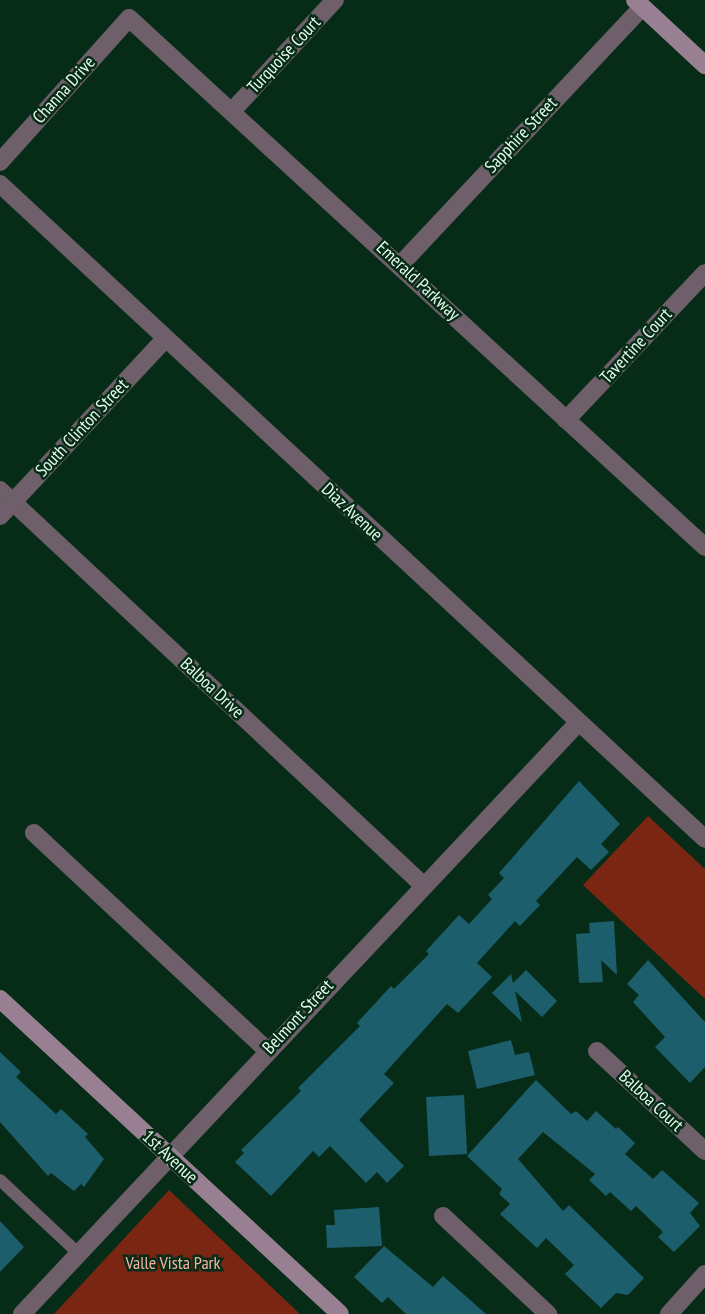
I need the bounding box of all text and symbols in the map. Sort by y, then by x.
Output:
street label: Turquoise Court [243,12,325,98]
street label: Channa Drive [28,52,100,128]
street label: Sapphire Street [480,93,562,177]
street label: Emerald Parkway [372,237,464,325]
street label: Tavertine Court [596,304,676,388]
street label: South Clinton Street [31,375,133,481]
street label: Diaz Avenue [317,478,387,546]
street label: Balboa Drive [176,653,248,723]
street label: Belmont Street [258,975,338,1059]
street label: Balboa Court [614,1066,688,1136]
street label: 1st Avenue [138,1126,202,1188]
park label: Valle Vista Park [125,1252,221,1274]

